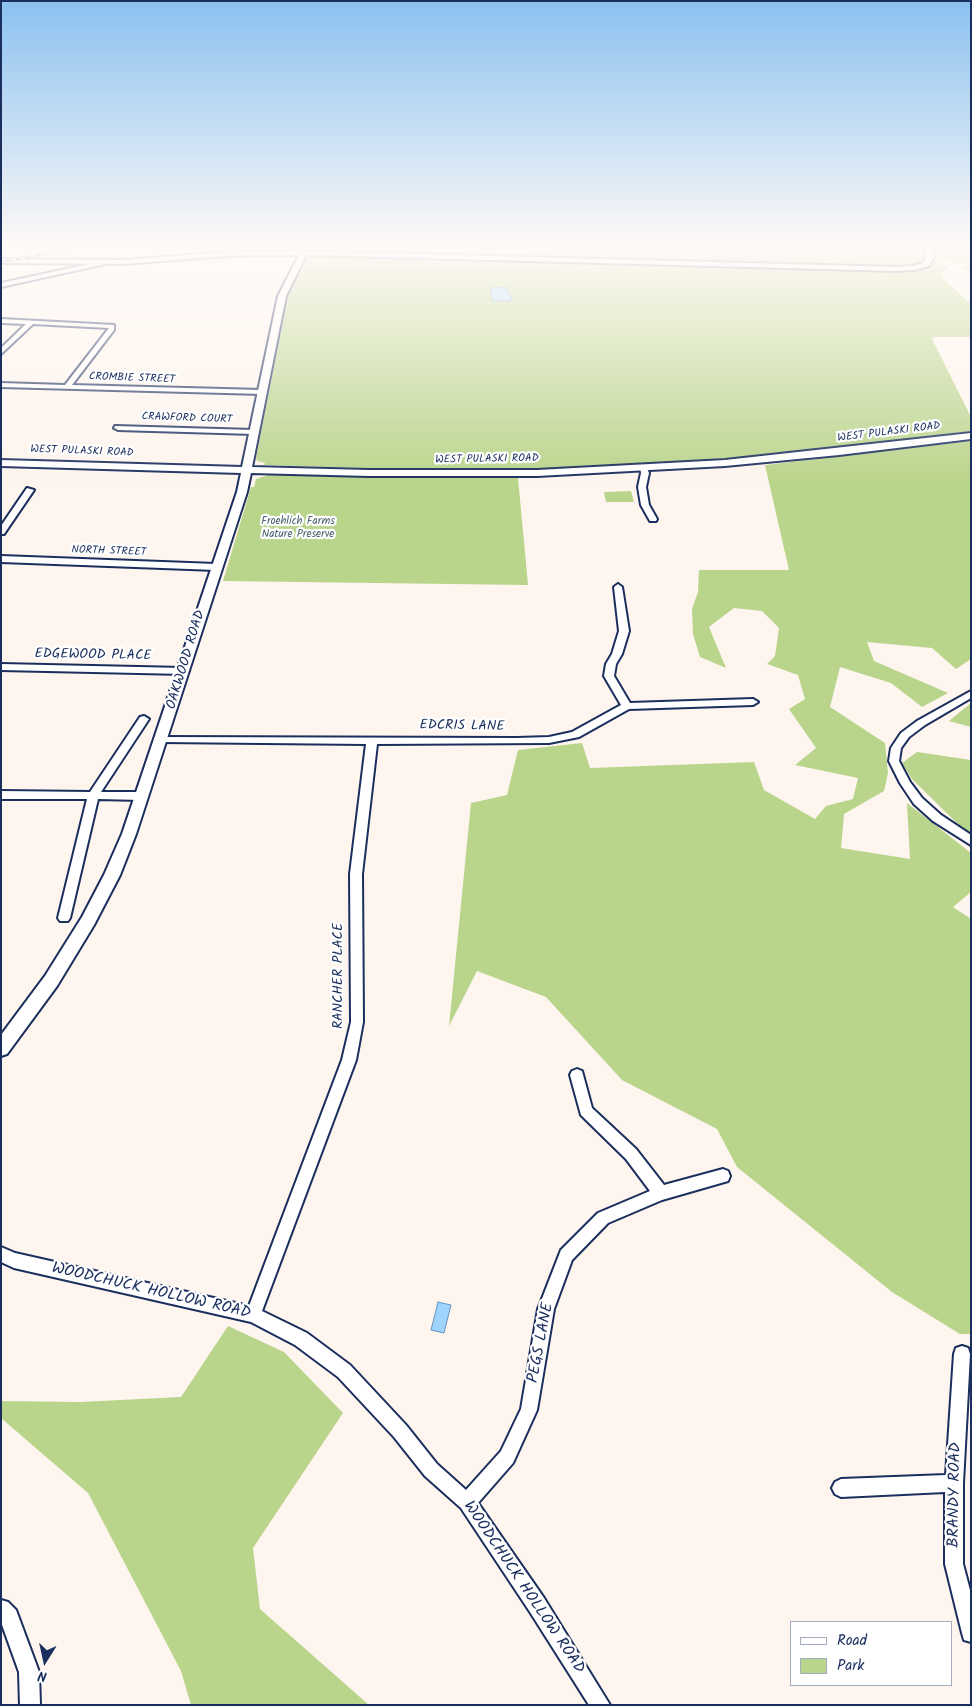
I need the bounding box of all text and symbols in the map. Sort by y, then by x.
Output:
street label: CROMBIE STREET [88,371,176,387]
street label: CRAWFORD COURT [141,411,233,427]
street label: WEST PULASKI ROAD [837,420,941,446]
street label: WEST PULASKI ROAD [30,444,134,460]
street label: WEST PULASKI ROAD [435,452,539,468]
park label: Froehlich Farms Nature Preserve [261,515,335,541]
street label: NORTH STREET [71,544,147,560]
street label: OAKWOOD ROAD [164,609,210,711]
street label: EDGEWOOD PLACE [34,647,152,665]
street label: EDCRIS LANE [419,718,505,736]
street label: RANCHER PLACE [332,923,348,1029]
street label: WOODCHUCK HOLLOW ROAD [50,1260,252,1324]
street label: PEGS LANE [525,1301,559,1385]
street label: BRANDY ROAD [945,1442,967,1548]
street label: WOODCHUCK HOLLOW ROAD [458,1498,588,1678]
legend [790,1621,952,1686]
text: Road [837,1629,867,1653]
north arrow [20,1636,70,1686]
text: Park [837,1654,864,1678]
text: N [36,1664,49,1687]

